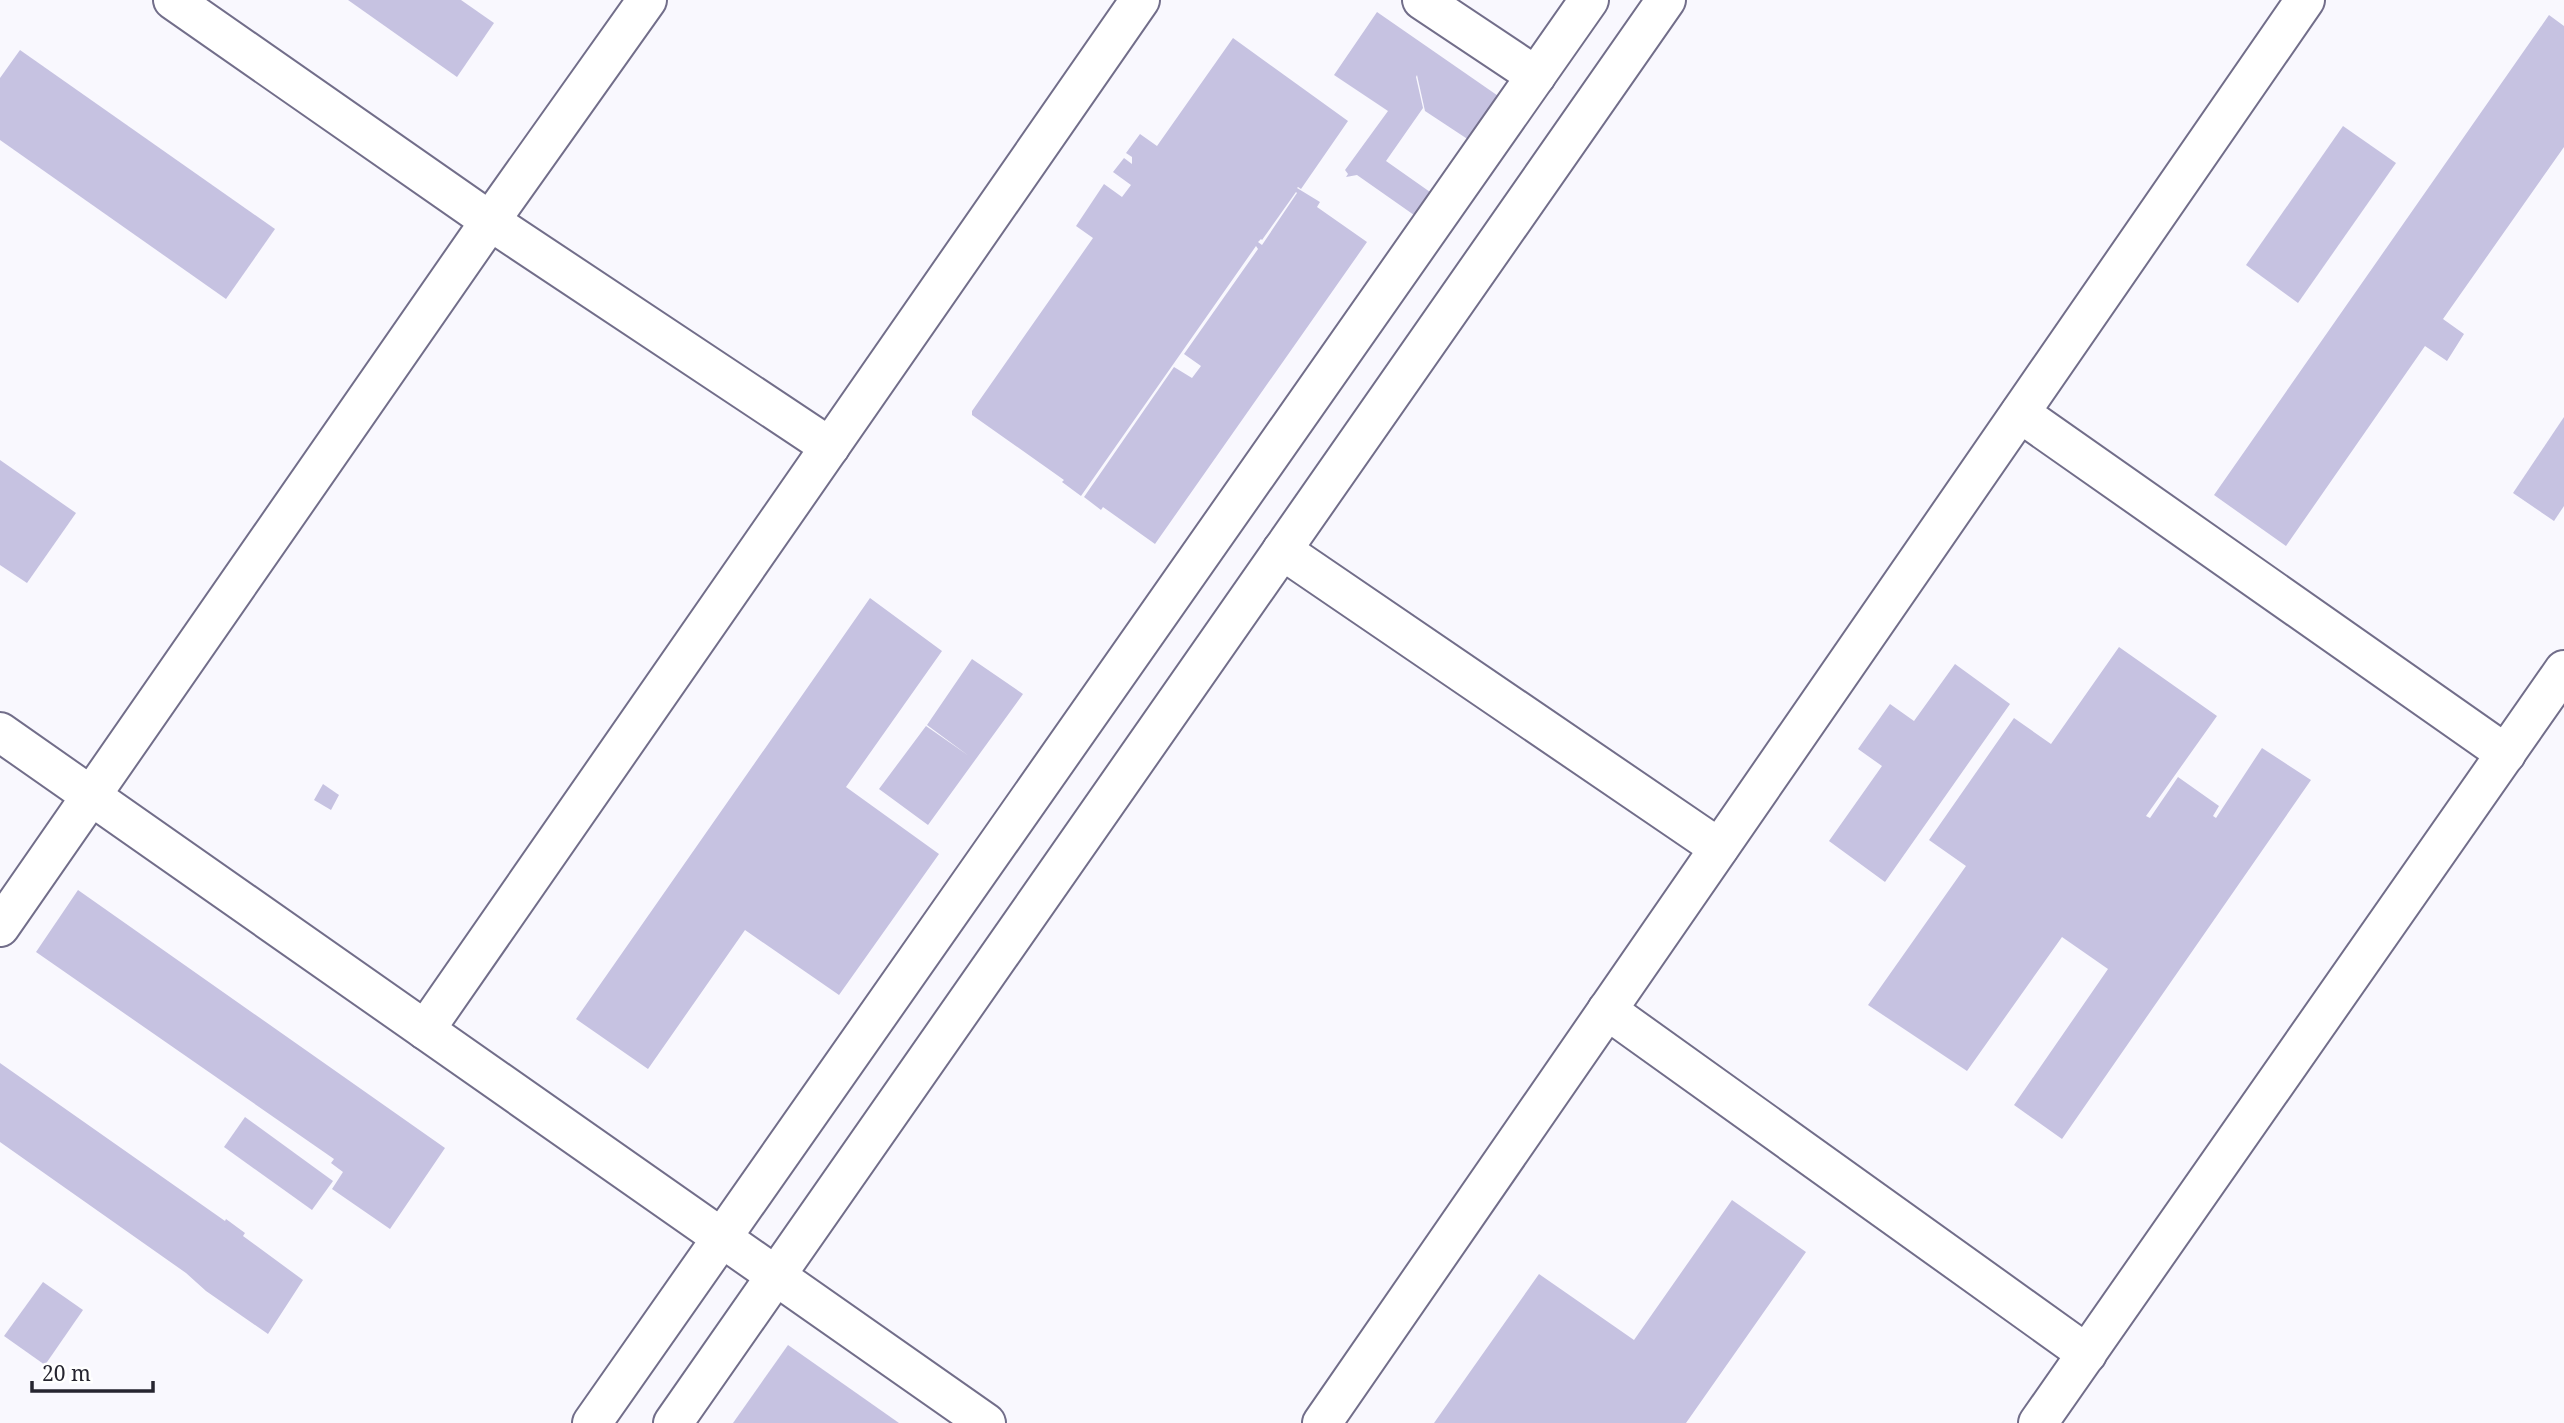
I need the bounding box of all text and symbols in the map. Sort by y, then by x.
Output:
scale bar [32,1350,152,1394]
text: 20 m [42,1359,91,1387]

